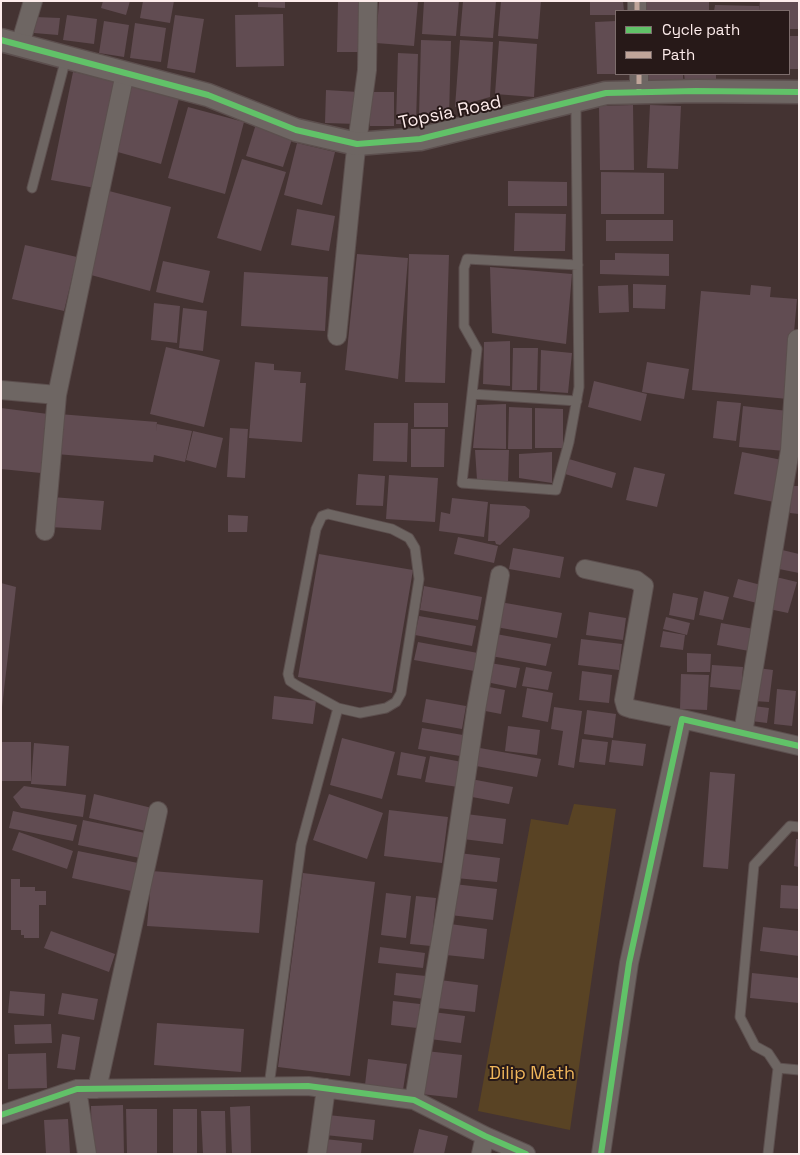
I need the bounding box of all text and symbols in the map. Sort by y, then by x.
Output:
legend [615,10,790,75]
text: Cycle path [662,20,740,39]
text: Path [662,45,695,64]
street label: Topsia Road [397,92,503,134]
park label: Dilip Math [489,1063,575,1085]

